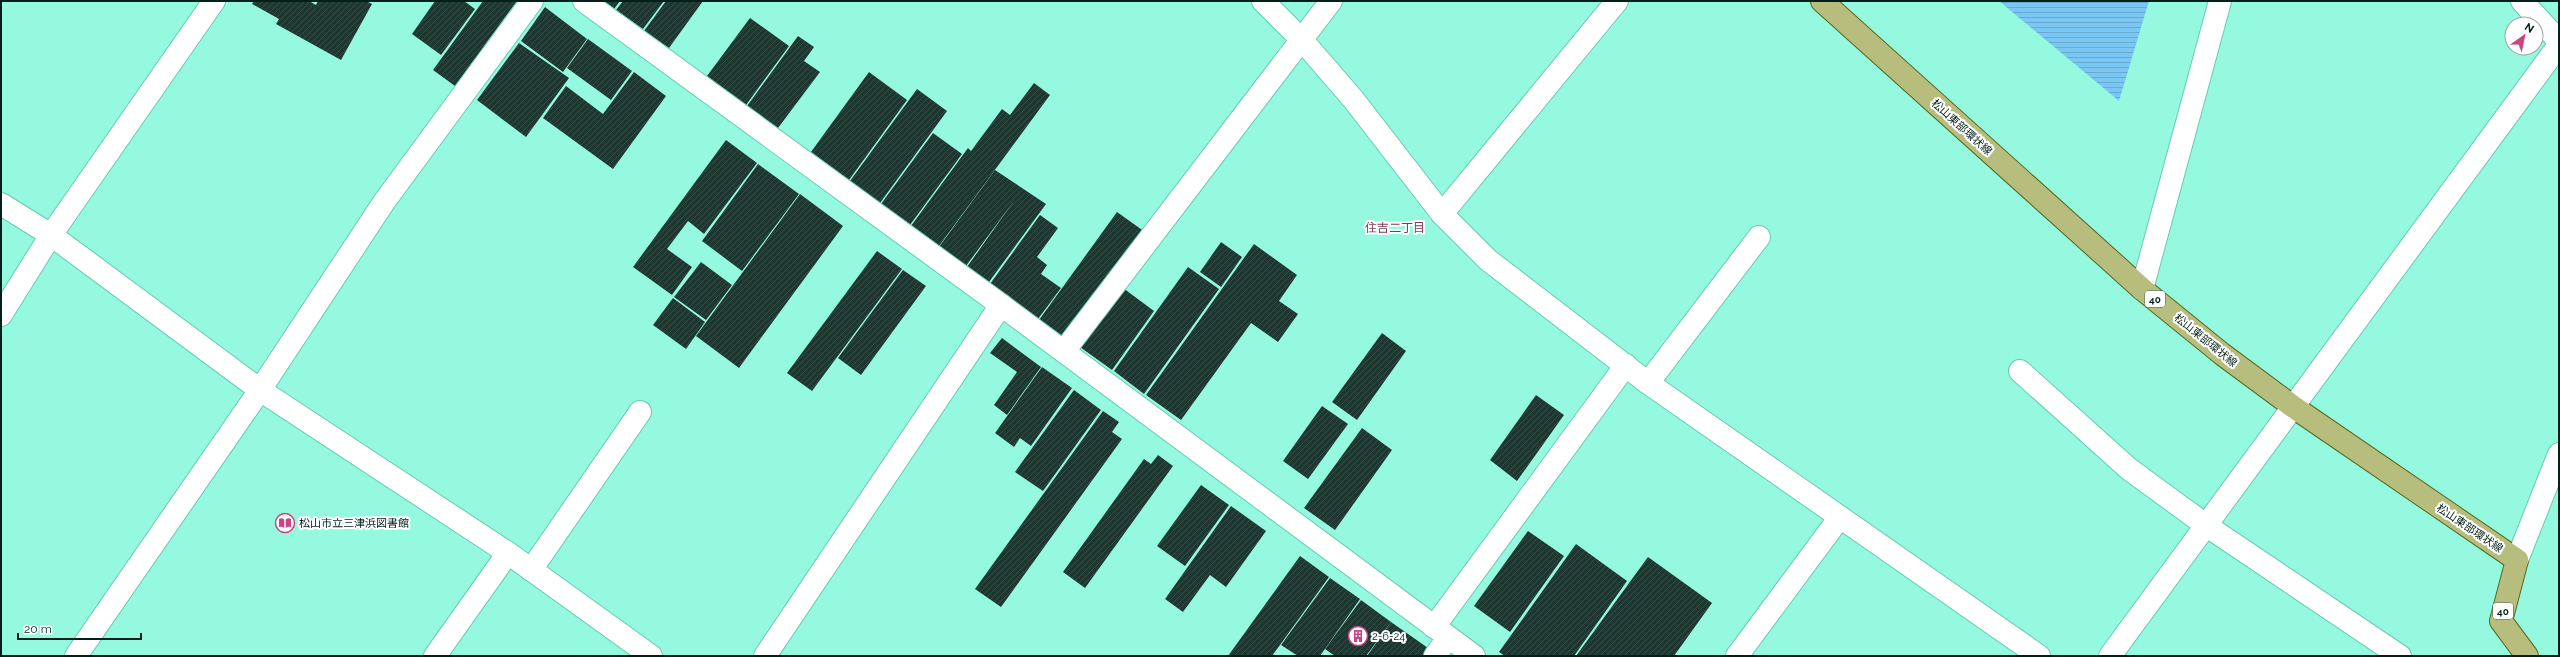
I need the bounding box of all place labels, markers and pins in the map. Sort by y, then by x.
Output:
library icon: 松山市立三津浜図書館 [274,512,296,534]
place label: 松山市立三津浜図書館 [299,517,409,530]
building icon: 2-6-24 [1347,625,1369,647]
place label: 2-6-24 [1372,630,1405,643]

